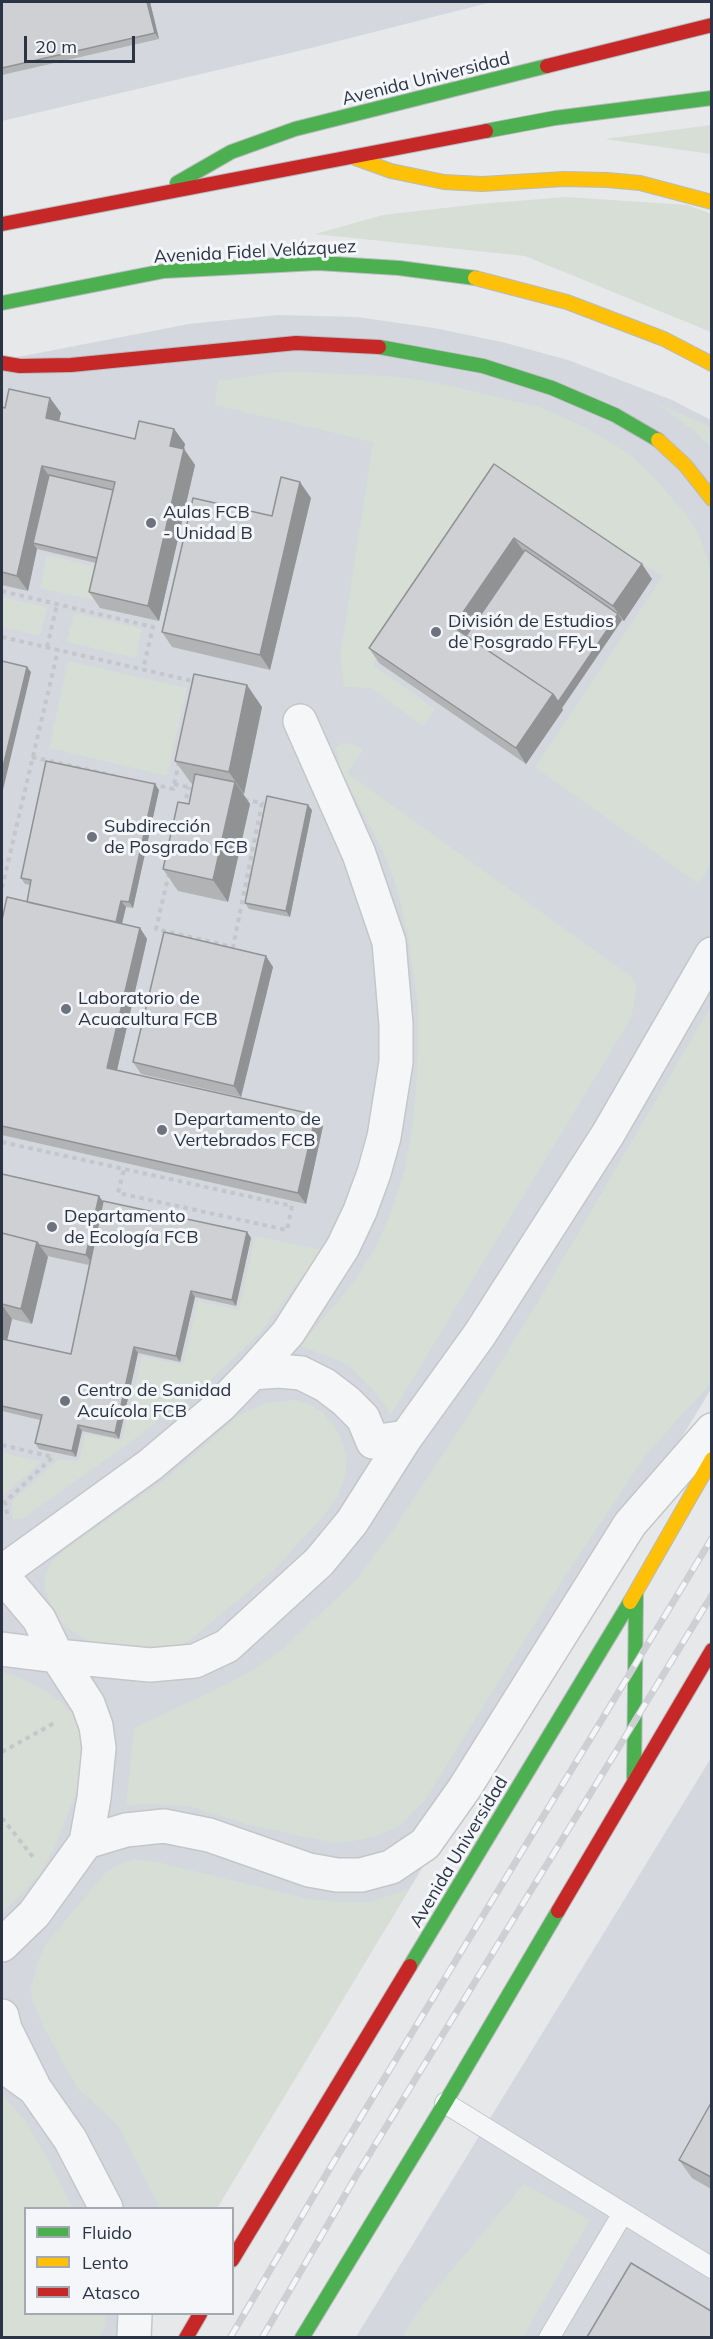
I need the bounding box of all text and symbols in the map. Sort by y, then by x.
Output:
scale bar [27,24,138,62]
text: 20 m [35,35,77,58]
street label: Avenida Universidad [340,48,512,110]
street label: Avenida Fidel Velázquez [153,236,357,268]
place label: Aulas FCB - Unidad B [163,502,253,544]
marker: Aulas FCB - Unidad B [144,516,158,530]
place label: División de Estudios de Posgrado FFyL [448,611,614,654]
marker: División de Estudios de Posgrado FFyL [429,625,443,639]
place label: Subdirección de Posgrado FCB [104,816,248,858]
marker: Subdirección de Posgrado FCB [85,830,99,844]
place label: Laboratorio de Acuacultura FCB [78,988,218,1030]
marker: Laboratorio de Acuacultura FCB [59,1002,73,1016]
place label: Departamento de Vertebrados FCB [174,1109,321,1152]
marker: Departamento de Vertebrados FCB [155,1123,169,1137]
place label: Departamento de Ecología FCB [64,1206,198,1248]
marker: Departamento de Ecología FCB [45,1220,59,1234]
place label: Centro de Sanidad Acuícola FCB [77,1380,231,1422]
marker: Centro de Sanidad Acuícola FCB [58,1394,72,1408]
street label: Avenida Universidad [405,1773,513,1931]
legend [24,2207,234,2315]
text: Fluido [82,2221,132,2244]
text: Lento [82,2251,129,2274]
text: Atasco [82,2281,140,2304]

